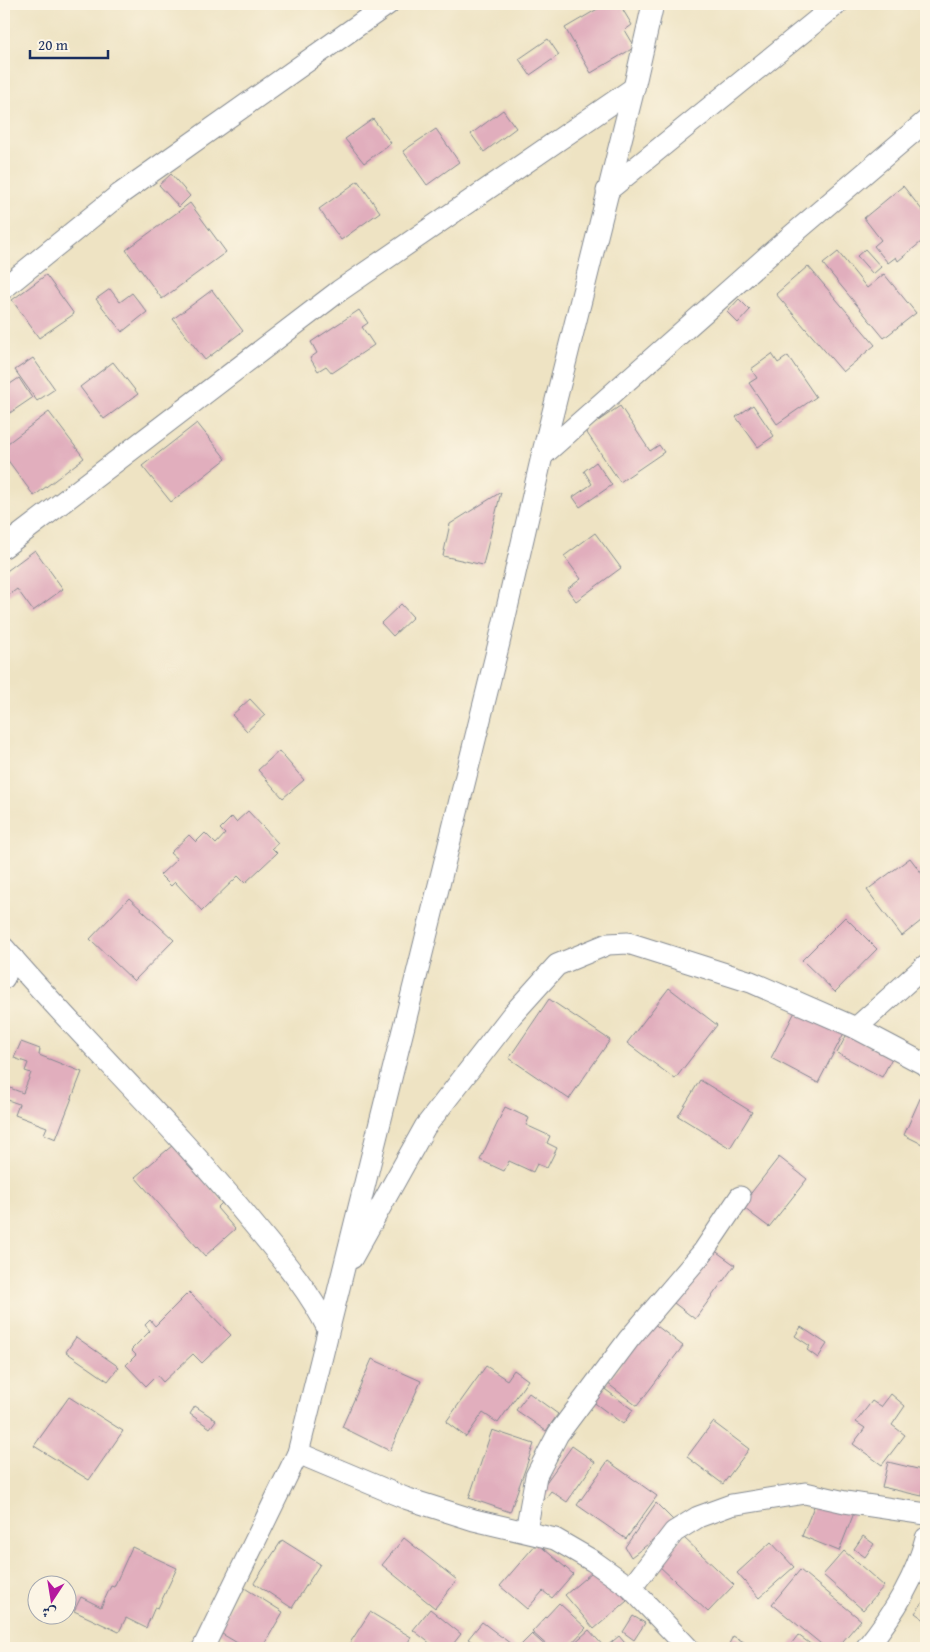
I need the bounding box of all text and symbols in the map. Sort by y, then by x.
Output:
scale bar [30,28,108,60]
text: 20 m [38,34,69,55]
north arrow [28,1574,78,1624]
text: ش [40,1601,58,1624]

